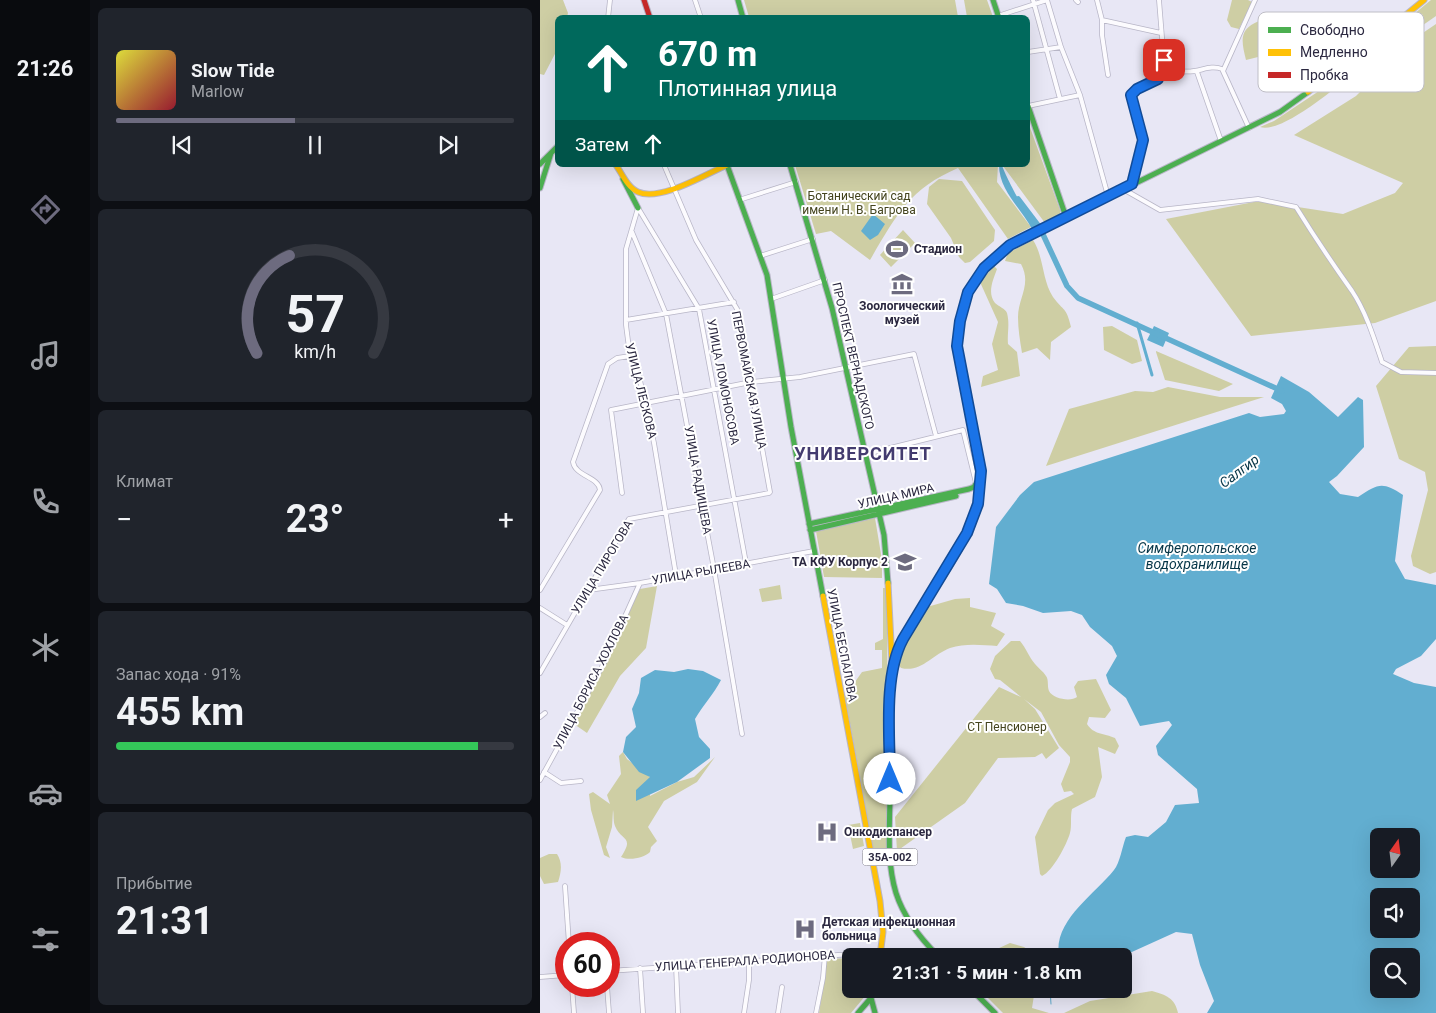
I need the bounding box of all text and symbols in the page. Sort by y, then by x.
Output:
legend [1258,12,1424,92]
text: Свободно [1300,22,1365,38]
text: 670 m [658,34,757,75]
icon: ahead [575,35,640,100]
pin [1143,39,1185,81]
text: Медленно [1300,44,1368,60]
icon: arrive [1150,46,1178,74]
text: 21:26 [17,56,73,81]
text: Slow Tide [191,59,274,82]
text: Пробка [1300,67,1349,83]
text: Плотинная улица [658,76,837,101]
text: Marlow [191,82,244,101]
icon: ahead [639,130,667,158]
icon: previous [168,131,196,159]
icon: pause [301,131,329,159]
icon: next [434,131,462,159]
text: Затем [575,133,629,156]
park label: Ботанический сад имени Н. В. Багрова [802,189,916,217]
icon: directions [28,192,63,227]
sports icon: Стадион [884,236,910,262]
place label: Стадион [914,242,962,256]
museum icon: Зоологический музей [889,271,915,297]
street label: ПРОСПЕКТ ВЕРНАДСКОГО [829,281,877,431]
text: 57 [285,284,345,345]
place label: Зоологический музей [859,299,945,327]
street label: ПЕРВОМАЙСКАЯ УЛИЦА [729,309,770,451]
street label: УЛИЦА ЛОМОНОСОВА [704,318,742,446]
icon: music [28,338,63,373]
text: km/h [294,341,336,362]
street label: УЛИЦА ЛЕСКОВА [622,342,660,440]
street label: УЛИЦА РАДИЩЕВА [682,425,714,536]
district label: УНИВЕРСИТЕТ [794,443,932,464]
water label: Салгир [1216,451,1262,491]
text: Климат [116,472,173,491]
street label: УЛИЦА МИРА [857,480,936,512]
icon: phone [28,484,63,519]
text: 23° [286,497,344,541]
text: − [116,503,132,536]
text: + [498,503,514,536]
street label: УЛИЦА ПИРОГОВА [569,517,636,616]
water label: Симферопольское водохранилище [1137,540,1257,572]
school or university icon: ТА КФУ Корпус 2 [892,549,918,575]
place label: ТА КФУ Корпус 2 [792,555,888,569]
street label: УЛИЦА РЫЛЕЕВА [651,556,751,588]
street label: УЛИЦА БЕСПАЛОВА [824,587,860,703]
street label: УЛИЦА БОРИСА ХОХЛОВА [551,612,631,752]
icon: climate [28,630,63,665]
text: Запас хода · 91% [116,665,241,684]
text: 455 km [116,690,244,734]
park label: СТ Пенсионер [967,720,1047,734]
position arrow [863,752,915,804]
icon: car [28,776,63,811]
hospital icon: Онкодиспансер [814,819,840,845]
place label: Онкодиспансер [844,825,932,839]
north arrow [1370,828,1420,878]
map controls [1370,828,1420,998]
road number: 35А-002 [862,849,918,866]
text: Прибытие [116,874,192,893]
button: sound [1370,888,1420,938]
text: 21:31 [116,899,214,943]
place label: Детская инфекционная больница [822,915,955,943]
hospital icon: Детская инфекционная больница [792,916,818,942]
icon: filters [28,922,63,957]
speed limit sign: 60 [555,932,620,997]
street label: УЛИЦА ГЕНЕРАЛА РОДИОНОВА [654,948,836,974]
button: search [1370,948,1420,998]
text: 21:31 · 5 мин · 1.8 km [892,961,1082,984]

